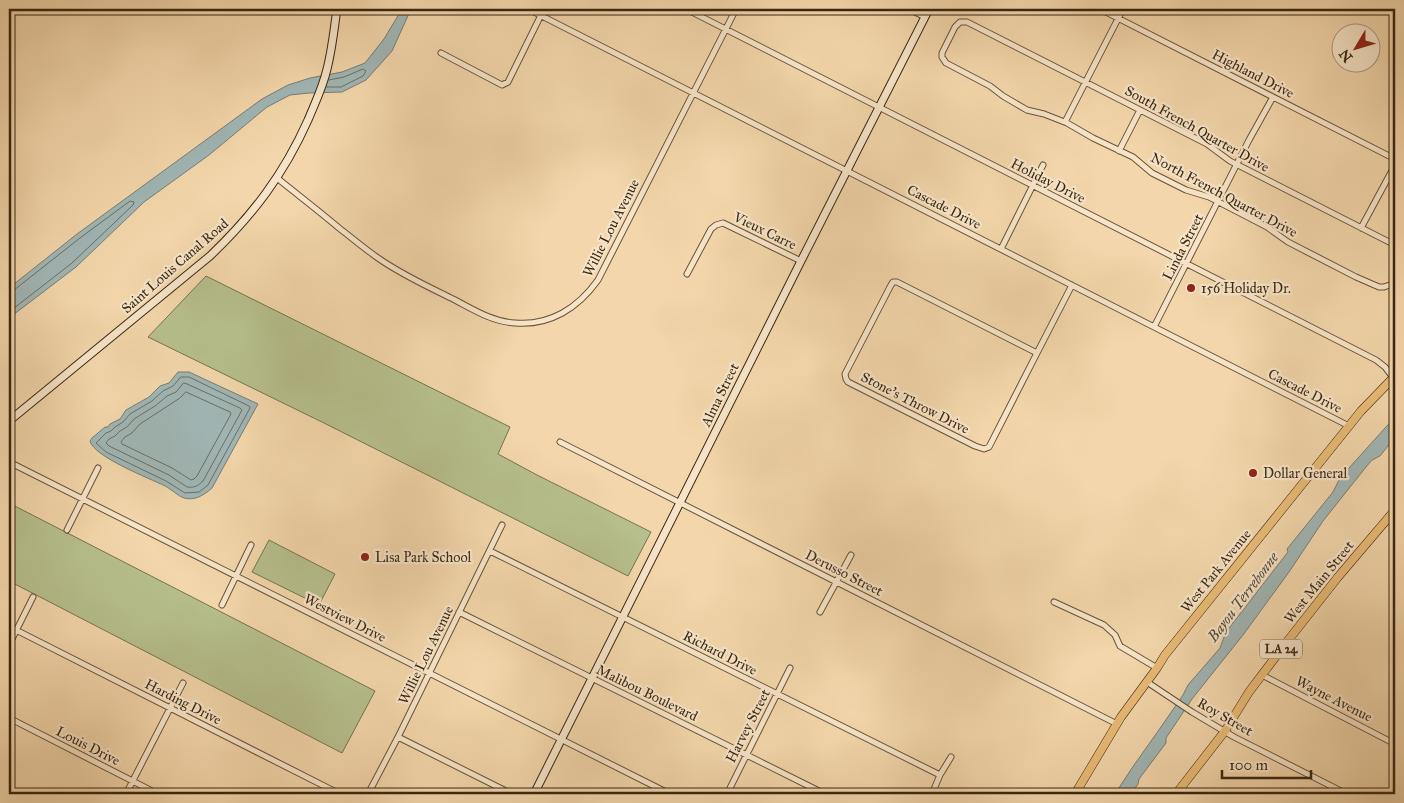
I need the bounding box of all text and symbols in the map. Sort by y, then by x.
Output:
north arrow [1332,22,1382,72]
street label: Highland Drive [1209,46,1297,102]
text: N [1336,46,1357,66]
street label: South French Quarter Drive [1122,82,1272,176]
street label: North French Quarter Drive [1148,149,1300,241]
street label: Holiday Drive [1008,155,1088,207]
street label: Willie Lou Avenue [579,176,643,280]
street label: Cascade Drive [904,181,984,233]
street label: Vieux Carre [730,208,799,254]
street label: Linda Street [1159,211,1207,283]
street label: Saint Louis Canal Road [118,215,232,317]
place label: 156 Holiday Dr. [1201,280,1291,297]
marker: 156 Holiday Dr. [1185,282,1197,294]
street label: Alma Street [697,360,743,430]
street label: Cascade Drive [1265,365,1345,417]
street label: Stone's Throw Drive [858,368,972,438]
place label: Dollar General [1263,465,1348,482]
marker: Dollar General [1247,467,1259,479]
street label: West Park Avenue [1177,526,1255,616]
street label: West Main Street [1281,537,1357,627]
street label: Derusso Street [802,546,886,600]
place label: Lisa Park School [375,549,472,566]
water label: Bayou Terrebonne [1203,549,1283,646]
marker: Lisa Park School [359,551,371,563]
street label: Westview Drive [301,590,389,646]
street label: Willie Lou Avenue [395,603,457,707]
street label: Richard Drive [680,627,760,679]
road number: LA 24 [1260,640,1302,659]
street label: Malibou Boulevard [594,661,700,725]
street label: Wayne Avenue [1293,673,1375,726]
street label: Harding Drive [142,675,224,729]
street label: Harvey Street [722,686,774,766]
street label: Roy Street [1194,694,1256,740]
street label: Louis Drive [53,723,123,769]
scale bar [1222,748,1310,780]
text: 100 m [1229,756,1269,774]

